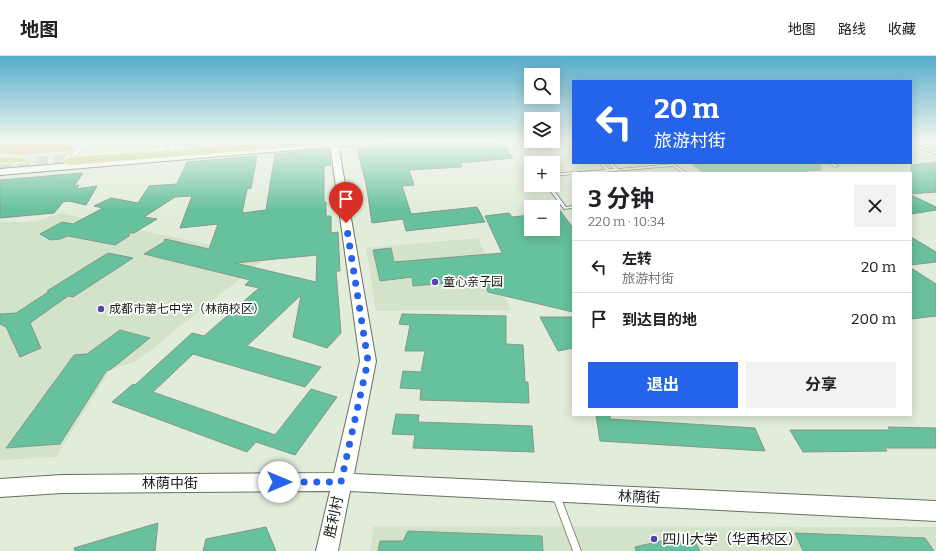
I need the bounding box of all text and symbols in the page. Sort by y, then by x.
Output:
text: 地图 [20,18,58,41]
text: 地图 [788,21,816,38]
text: 路线 [838,21,866,38]
text: 收藏 [888,21,916,38]
map controls [524,68,560,236]
button: search [524,68,560,104]
text: 20 m [654,92,719,125]
icon: left [588,96,640,148]
button: layers [524,112,560,148]
text: 旅游村街 [654,130,726,152]
button: + [524,156,560,192]
pin [329,182,363,223]
text: 3 分钟 [588,185,654,213]
button: close [854,185,896,227]
icon: arrive [335,188,357,210]
button: − [524,200,560,236]
text: 220 m · 10:34 [588,214,665,229]
text: 左转 [622,250,652,268]
icon: left [588,256,610,278]
text: 20 m [861,258,896,276]
text: 旅游村街 [622,271,674,286]
place label: 童心亲子园 [443,275,503,289]
marker: 童心亲子园 [430,277,440,287]
place label: 成都市第七中学（林荫校区） [109,302,265,316]
marker: 成都市第七中学（林荫校区） [96,304,106,314]
icon: arrive [588,308,610,330]
text: 200 m [851,310,896,328]
text: 到达目的地 [622,311,697,329]
button: 退出 [588,362,738,408]
button: 分享 [746,362,896,408]
position arrow [258,461,300,503]
street label: 林荫中街 [142,475,198,492]
street label: 林荫街 [618,487,660,507]
street label: 胜利村 [321,495,347,539]
place label: 四川大学（华西校区） [662,531,802,548]
marker: 四川大学（华西校区） [649,534,659,544]

